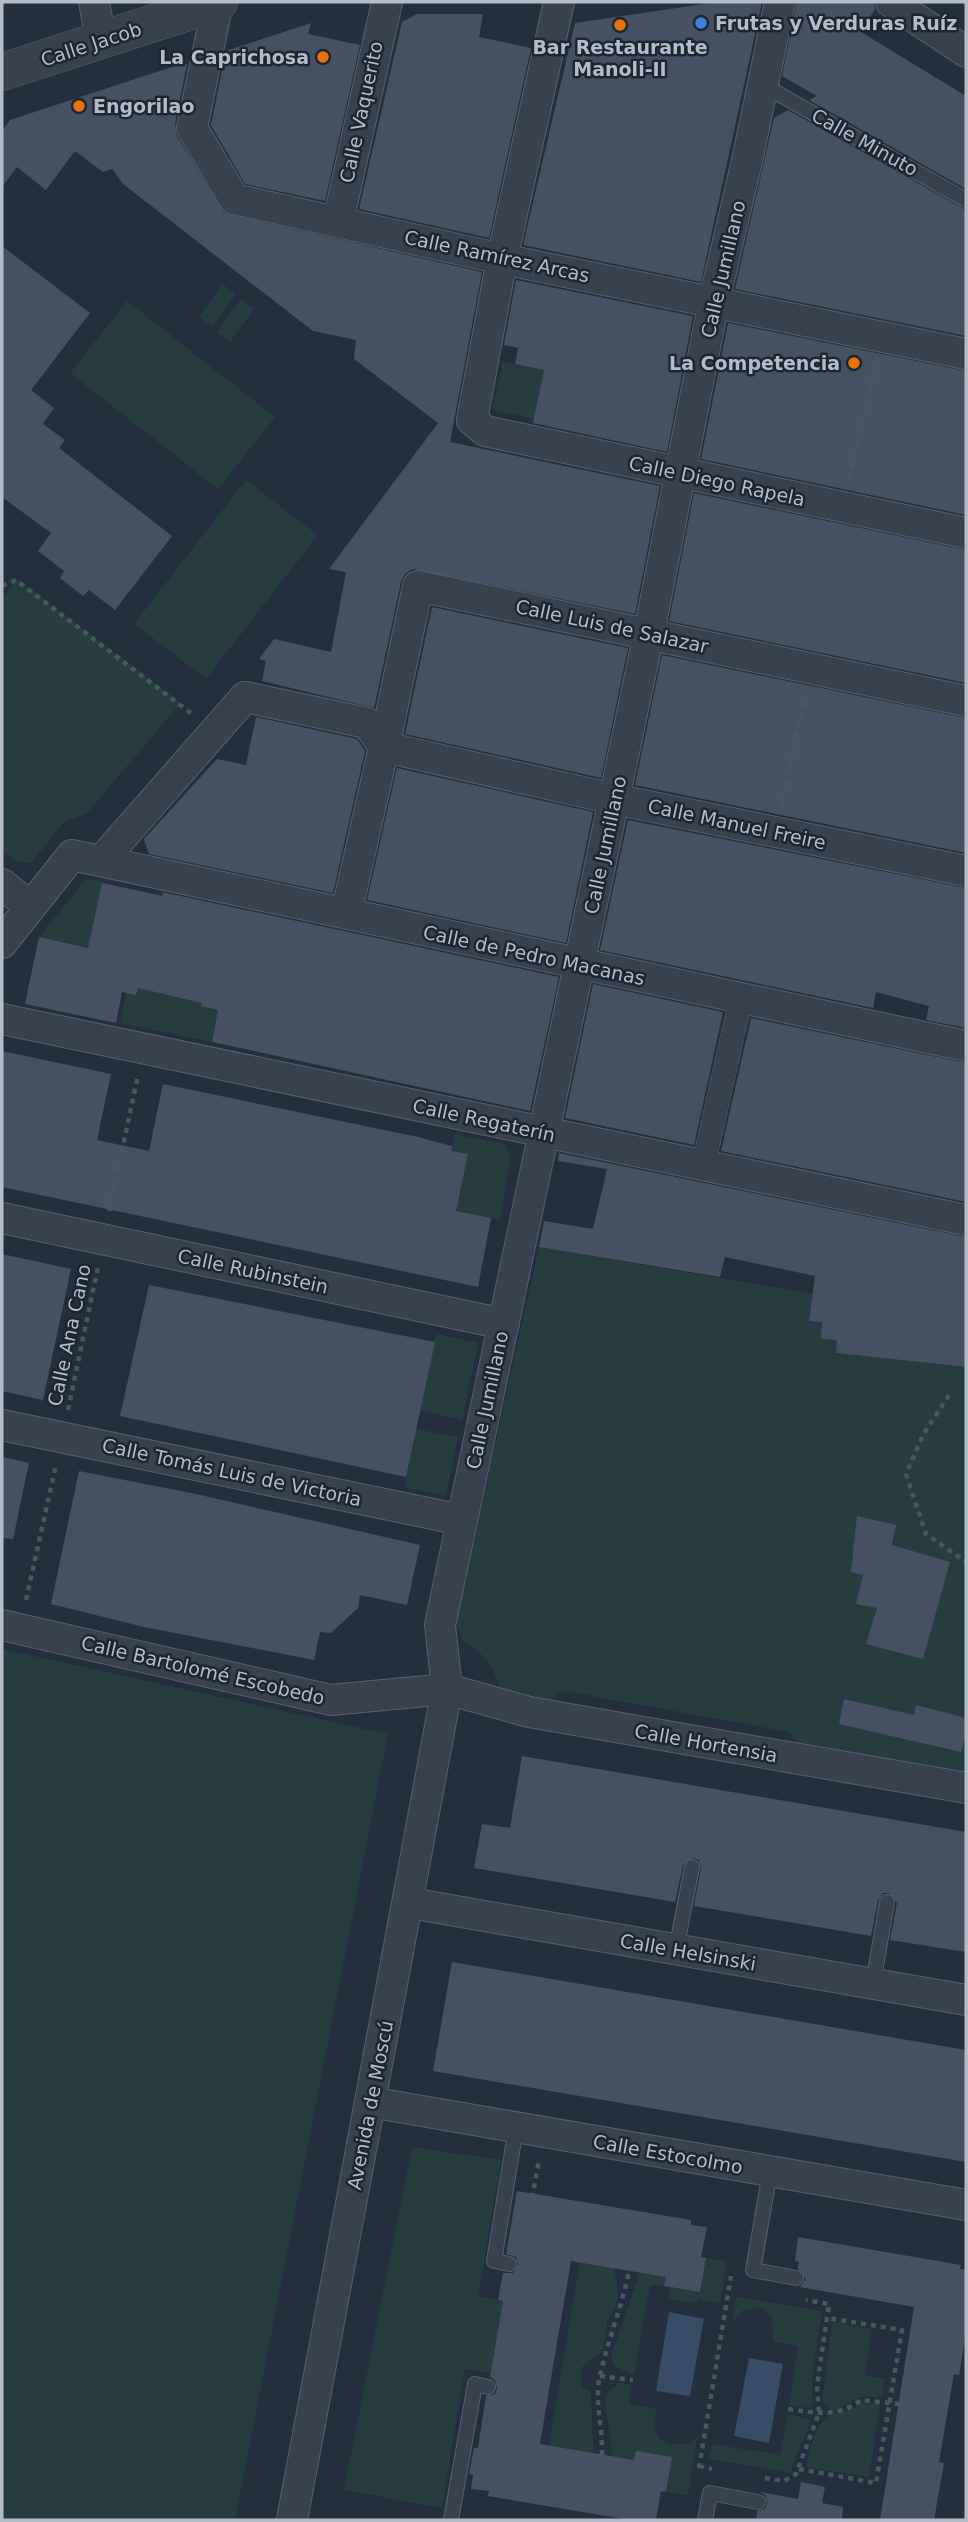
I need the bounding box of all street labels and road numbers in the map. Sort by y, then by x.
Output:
street label: Calle Jacob [38,17,144,71]
street label: Calle Vaquerito [335,39,387,185]
street label: Calle Minuto [808,104,922,180]
street label: Calle Jumillano [696,198,750,340]
street label: Calle Ramírez Arcas [402,226,592,286]
street label: Calle Diego Rapela [627,452,807,510]
street label: Calle Luis de Salazar [514,595,711,657]
street label: Calle Jumillano [580,774,630,916]
street label: Calle Manuel Freire [646,794,828,854]
street label: Calle de Pedro Macanas [421,921,647,989]
street label: Calle Regaterín [411,1094,557,1146]
street label: Calle Rubinstein [176,1244,330,1298]
street label: Calle Ana Cano [43,1262,95,1408]
street label: Calle Jumillano [462,1329,512,1471]
street label: Calle Tomás Luis de Victoria [100,1434,364,1510]
street label: Calle Bartolomé Escobedo [79,1631,327,1709]
street label: Calle Hortensia [633,1720,779,1766]
street label: Calle Helsinski [618,1929,758,1975]
street label: Avenida de Moscú [343,2018,397,2192]
street label: Calle Estocolmo [591,2130,745,2178]

